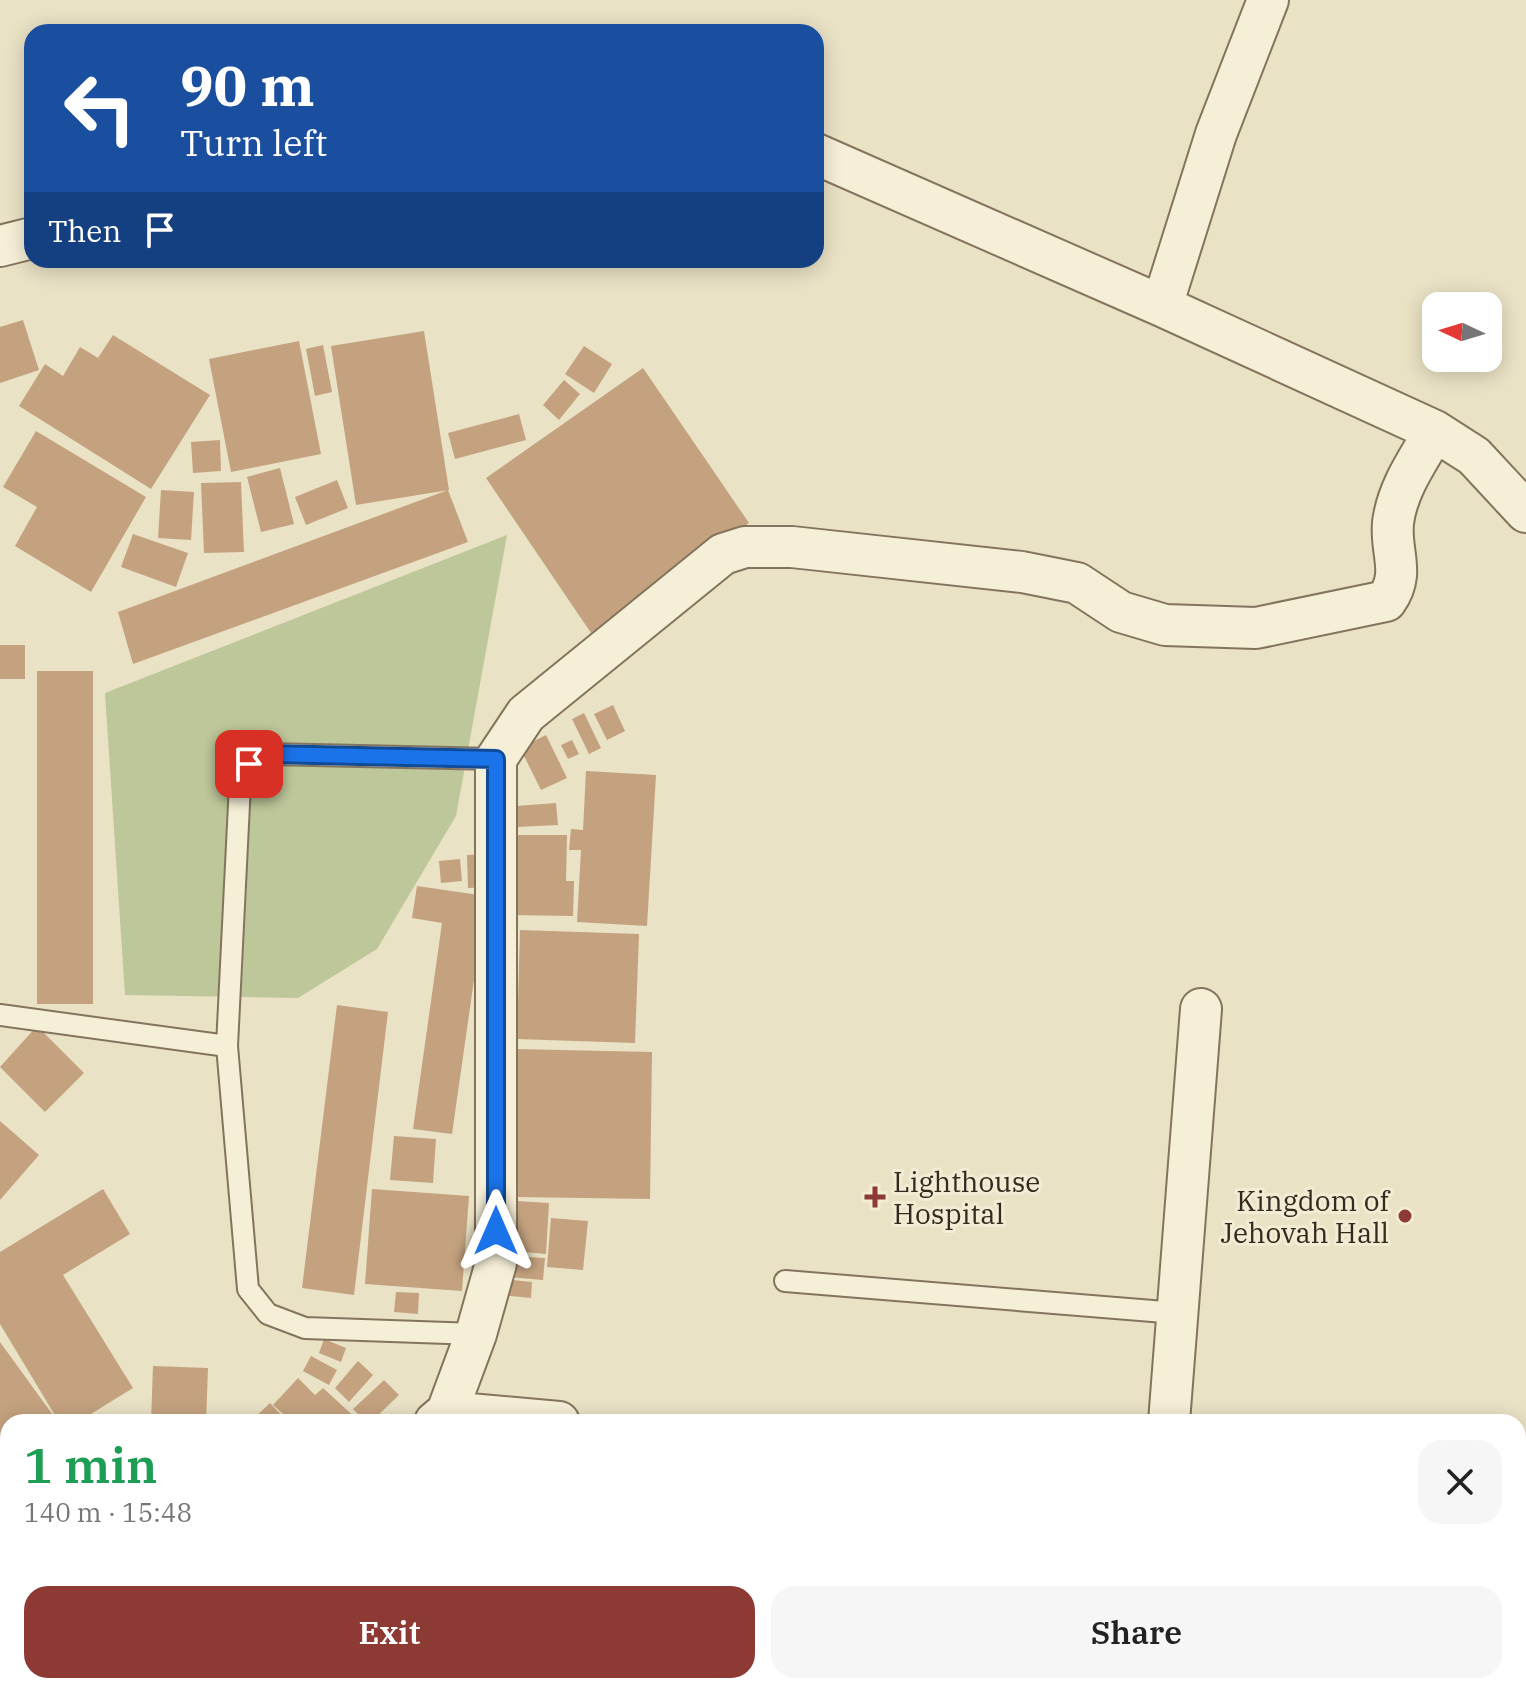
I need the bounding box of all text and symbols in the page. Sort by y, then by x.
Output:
text: 90 m [180,49,315,121]
icon: left [48,56,152,160]
text: Turn left [180,119,327,166]
icon: arrive [138,208,182,252]
text: Then [48,211,122,250]
north arrow [1422,292,1502,372]
map controls [1422,292,1502,372]
pin [215,730,283,798]
icon: arrive [227,742,271,786]
place label: Lighthouse Hospital [893,1163,1040,1232]
place label: Kingdom of Jehovah Hall [1221,1182,1391,1251]
marker: Lighthouse Hospital [864,1186,886,1208]
position arrow [454,1189,538,1273]
marker: Kingdom of Jehovah Hall [1396,1207,1414,1225]
text: 1 min [24,1434,157,1496]
button: close [1418,1440,1502,1524]
text: 140 m · 15:48 [24,1495,192,1529]
button: Exit [24,1586,755,1678]
button: Share [771,1586,1502,1678]

